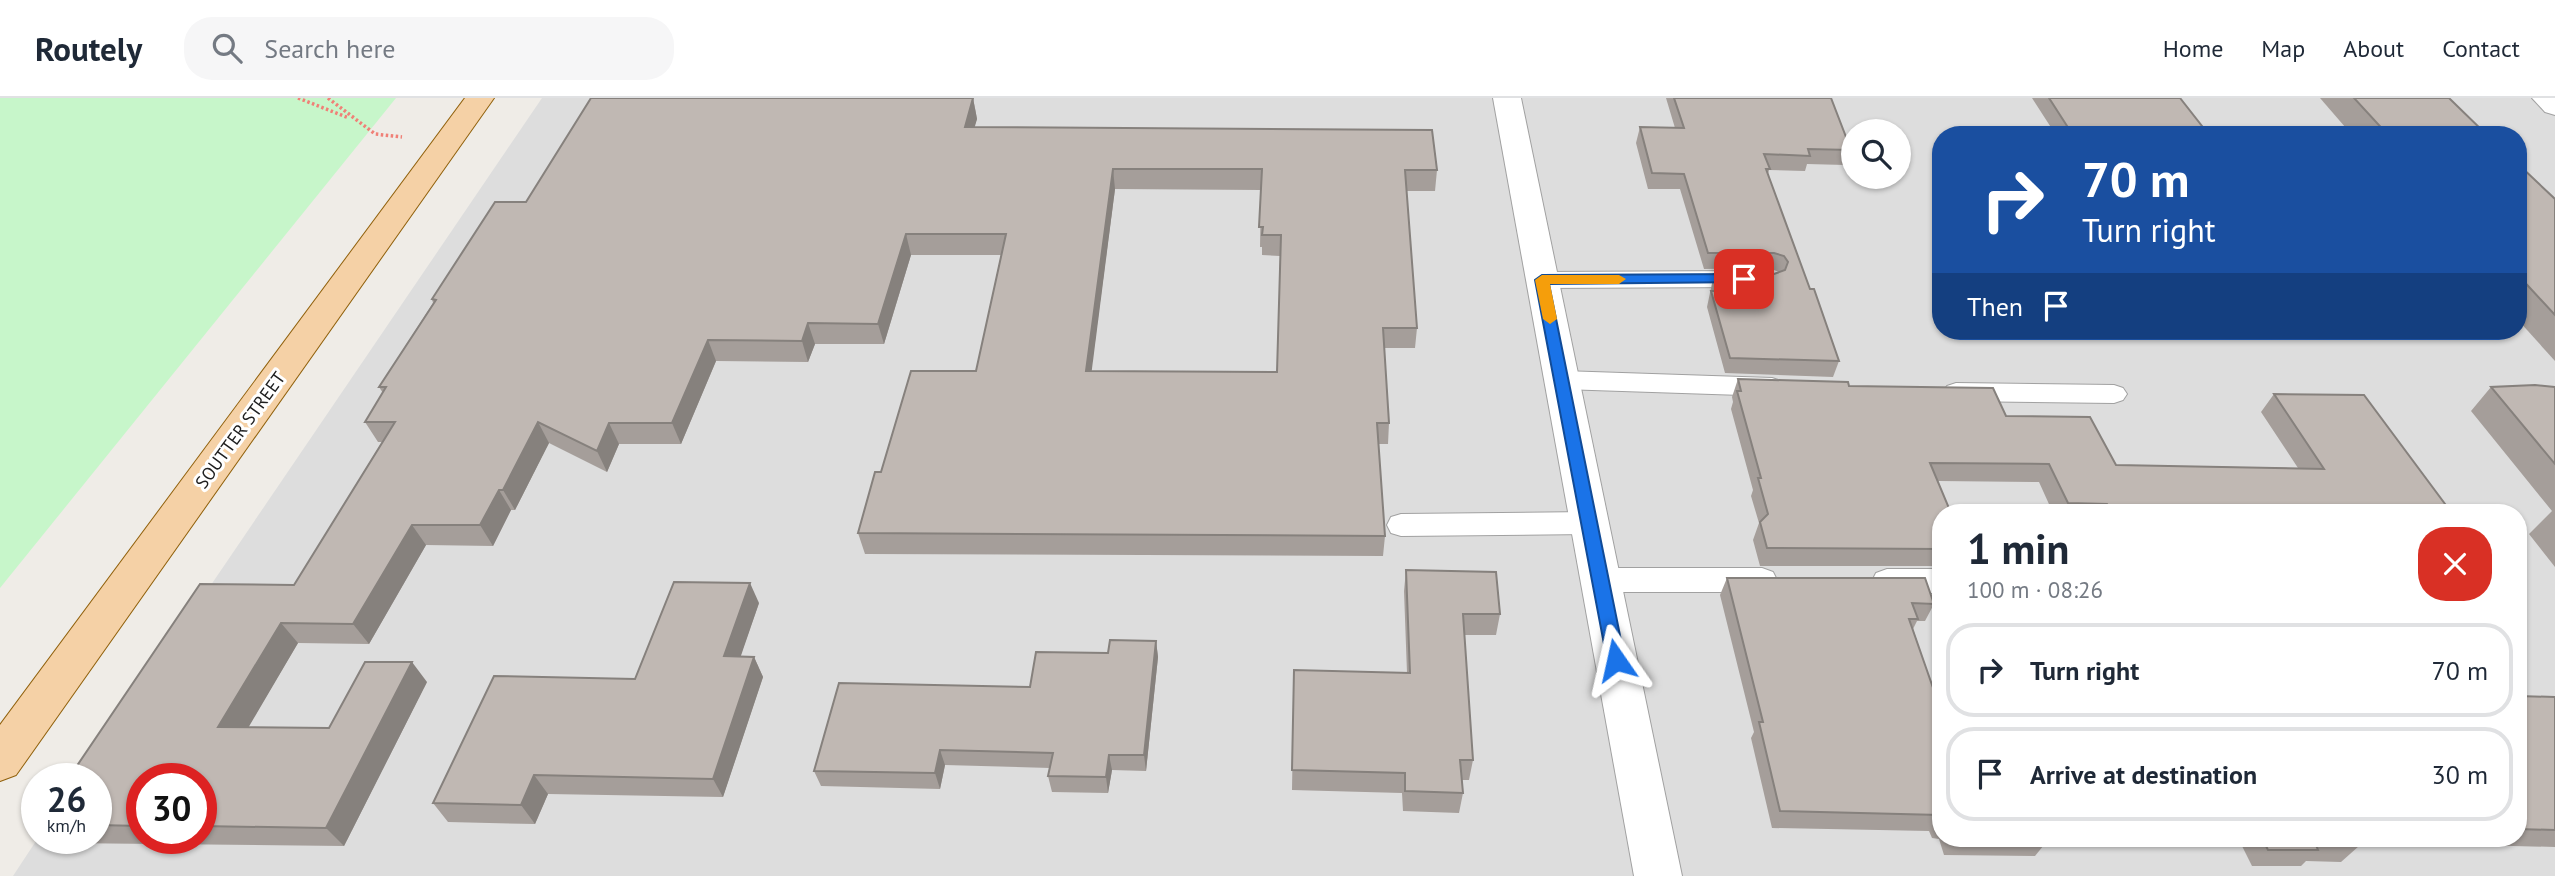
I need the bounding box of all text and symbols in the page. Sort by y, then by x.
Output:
search box [184,17,674,80]
text: Routely [35,27,142,70]
icon: search [208,29,246,67]
text: Search here [264,32,395,65]
text: Home [2163,33,2223,64]
text: Map [2261,33,2305,64]
text: About [2343,33,2404,64]
text: Contact [2442,33,2520,64]
map controls [1841,119,1911,189]
button: search [1841,119,1911,189]
text: 70 m [2082,147,2189,211]
icon: right [1967,154,2058,245]
text: Turn right [2082,209,2216,251]
pin [1714,249,1774,309]
icon: arrive [1725,260,1763,298]
icon: arrive [2037,287,2075,325]
text: Then [1967,290,2023,323]
street label: SOUTTER STREET [190,367,290,493]
text: 1 min [1967,521,2069,576]
button: close [2418,527,2492,601]
text: 100 m · 08:26 [1967,575,2103,604]
position arrow [1579,623,1653,697]
icon: right [1971,651,2009,689]
text: Turn right [2030,654,2139,687]
text: 70 m [2432,654,2488,687]
icon: arrive [1971,755,2009,793]
text: Arrive at destination [2030,758,2257,791]
text: 30 m [2432,758,2488,791]
speed limit sign: 30 [126,763,217,854]
text: 26 [47,776,86,822]
text: km/h [47,814,86,837]

